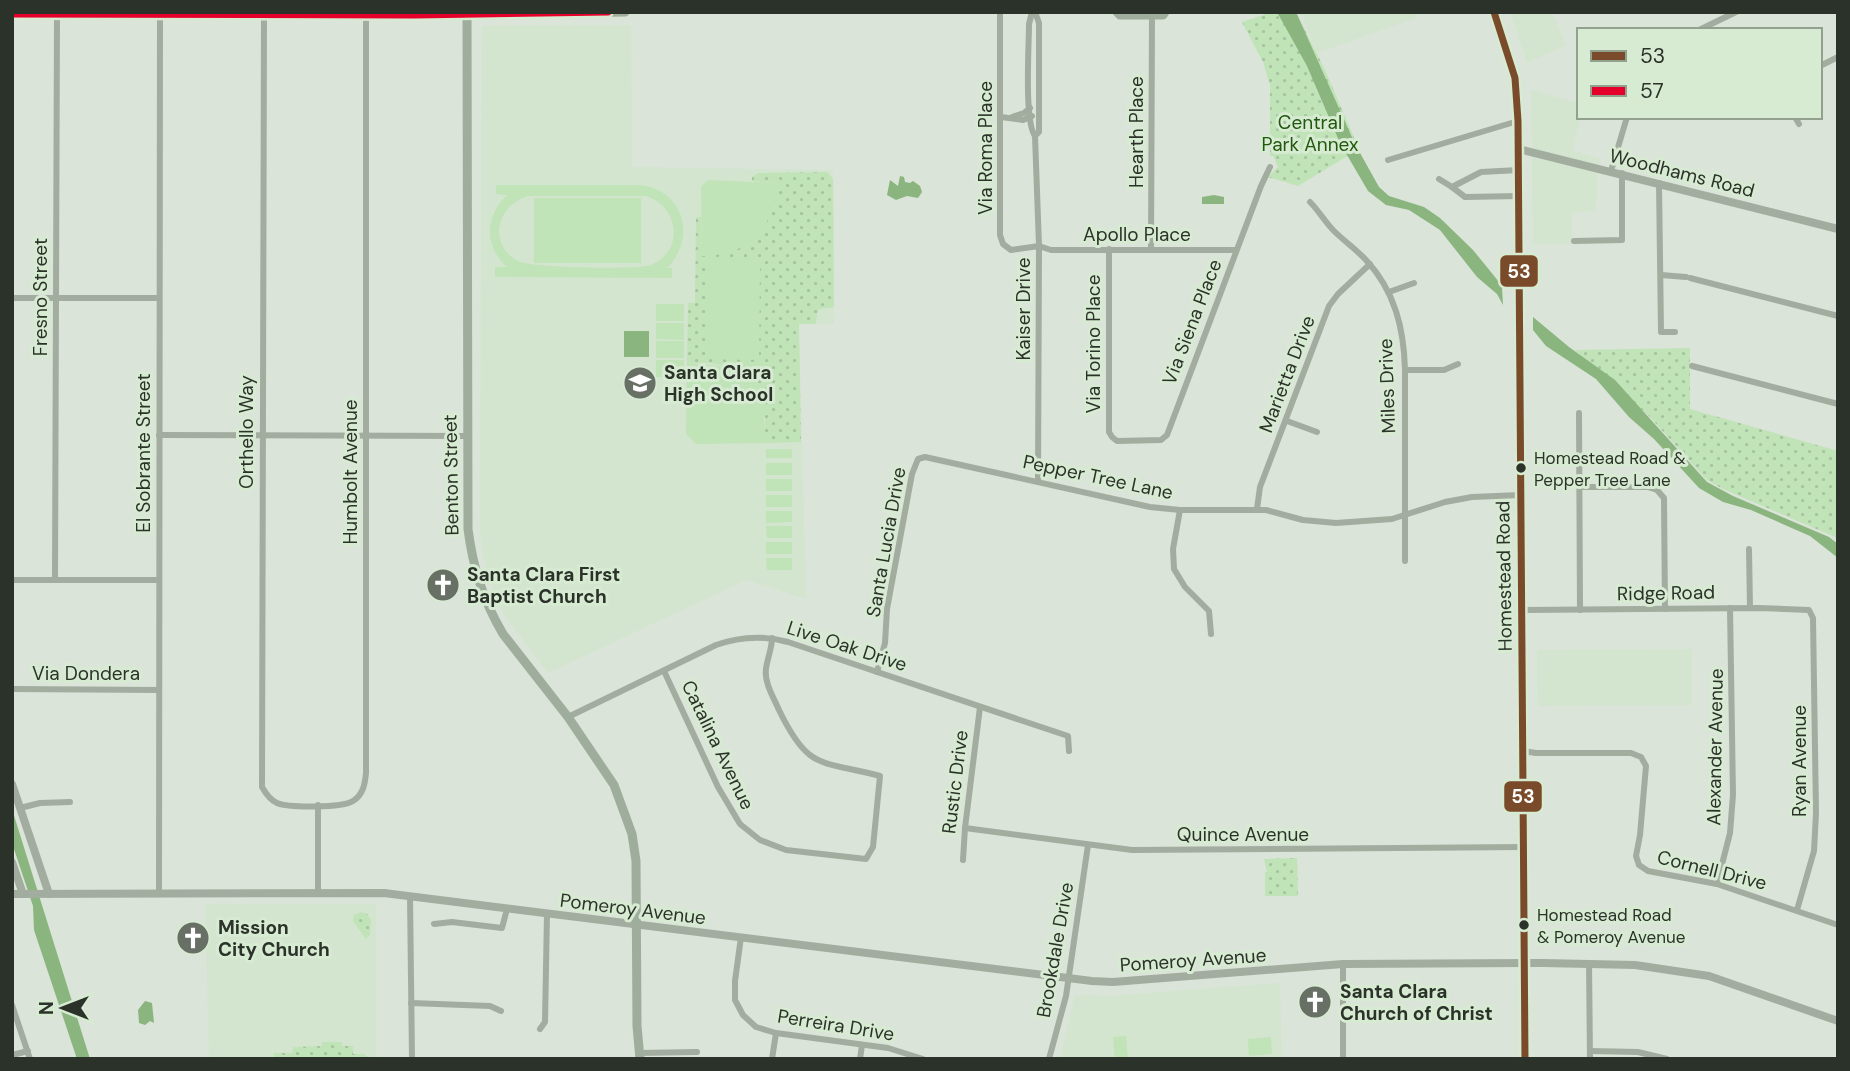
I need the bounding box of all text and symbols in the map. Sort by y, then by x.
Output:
legend [1577,28,1822,119]
text: 53 [1640,42,1665,70]
street label: Hearth Place [1124,76,1149,188]
text: 57 [1640,77,1664,105]
street label: Via Roma Place [973,81,998,215]
park label: Central Park Annex [1262,110,1359,157]
street label: Woodhams Road [1607,143,1757,203]
street label: Apollo Place [1083,222,1191,247]
street label: Fresno Street [28,238,53,356]
line badge: 53 [1499,254,1539,288]
street label: Via Siena Place [1157,256,1227,388]
street label: Kaiser Drive [1011,258,1036,360]
text: 53 [1507,259,1531,284]
street label: Via Torino Place [1081,275,1106,413]
street label: Marietta Drive [1253,312,1321,436]
street label: Miles Drive [1373,338,1401,434]
place label: Santa Clara High School [664,360,773,407]
school or university icon: Santa Clara High School [621,364,659,402]
street label: El Sobrante Street [131,373,156,533]
street label: Orthello Way [234,375,259,489]
street label: Humbolt Avenue [338,399,363,545]
street label: Benton Street [437,414,465,536]
place label: Homestead Road & Pepper Tree Lane [1534,447,1686,491]
street label: Pepper Tree Lane [1021,449,1175,505]
marker: Homestead Road & Pepper Tree Lane [1514,461,1528,475]
street label: Santa Lucia Drive [861,465,911,619]
street label: Homestead Road [1490,501,1518,651]
place label: Santa Clara First Baptist Church [467,562,620,609]
church icon: Santa Clara First Baptist Church [424,566,462,604]
street label: Ridge Road [1617,580,1715,606]
street label: Live Oak Drive [784,615,910,677]
street label: Via Dondera [32,661,140,686]
street label: Alexander Avenue [1701,668,1729,826]
street label: Catalina Avenue [676,676,760,814]
street label: Ryan Avenue [1787,705,1812,817]
street label: Rustic Drive [936,729,974,835]
line badge: 53 [1503,780,1543,813]
text: 53 [1511,784,1535,809]
street label: Quince Avenue [1177,822,1309,847]
street label: Cornell Drive [1655,844,1769,896]
street label: Brookdale Drive [1031,880,1079,1020]
street label: Pomeroy Avenue [559,888,707,930]
place label: Homestead Road & Pomeroy Avenue [1537,904,1685,948]
place label: Mission City Church [218,915,330,962]
marker: Homestead Road & Pomeroy Avenue [1517,918,1531,932]
church icon: Mission City Church [174,919,212,957]
street label: Pomeroy Avenue [1119,942,1267,978]
north arrow [28,973,98,1043]
place label: Santa Clara Church of Christ [1340,979,1493,1026]
church icon: Santa Clara Church of Christ [1296,983,1334,1021]
text: N [34,1001,59,1015]
street label: Perreira Drive [776,1003,896,1047]

